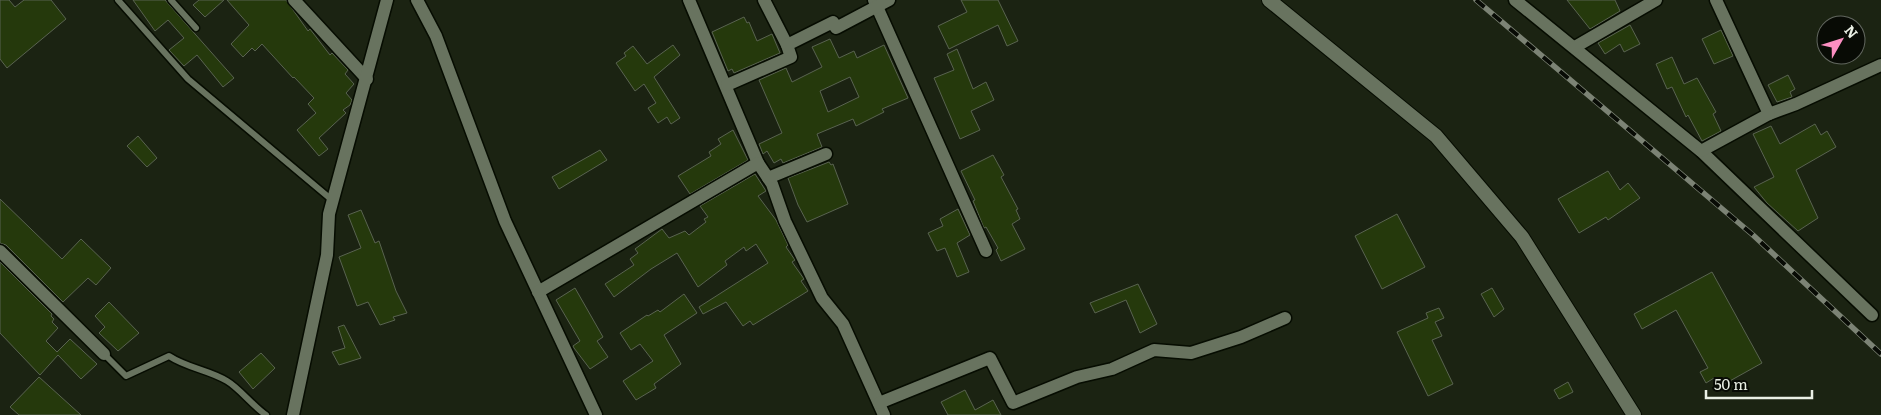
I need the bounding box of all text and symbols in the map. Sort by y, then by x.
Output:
north arrow [1816,15,1866,65]
text: N [1840,20,1864,42]
scale bar [1706,368,1812,400]
text: 50 m [1714,372,1748,395]

